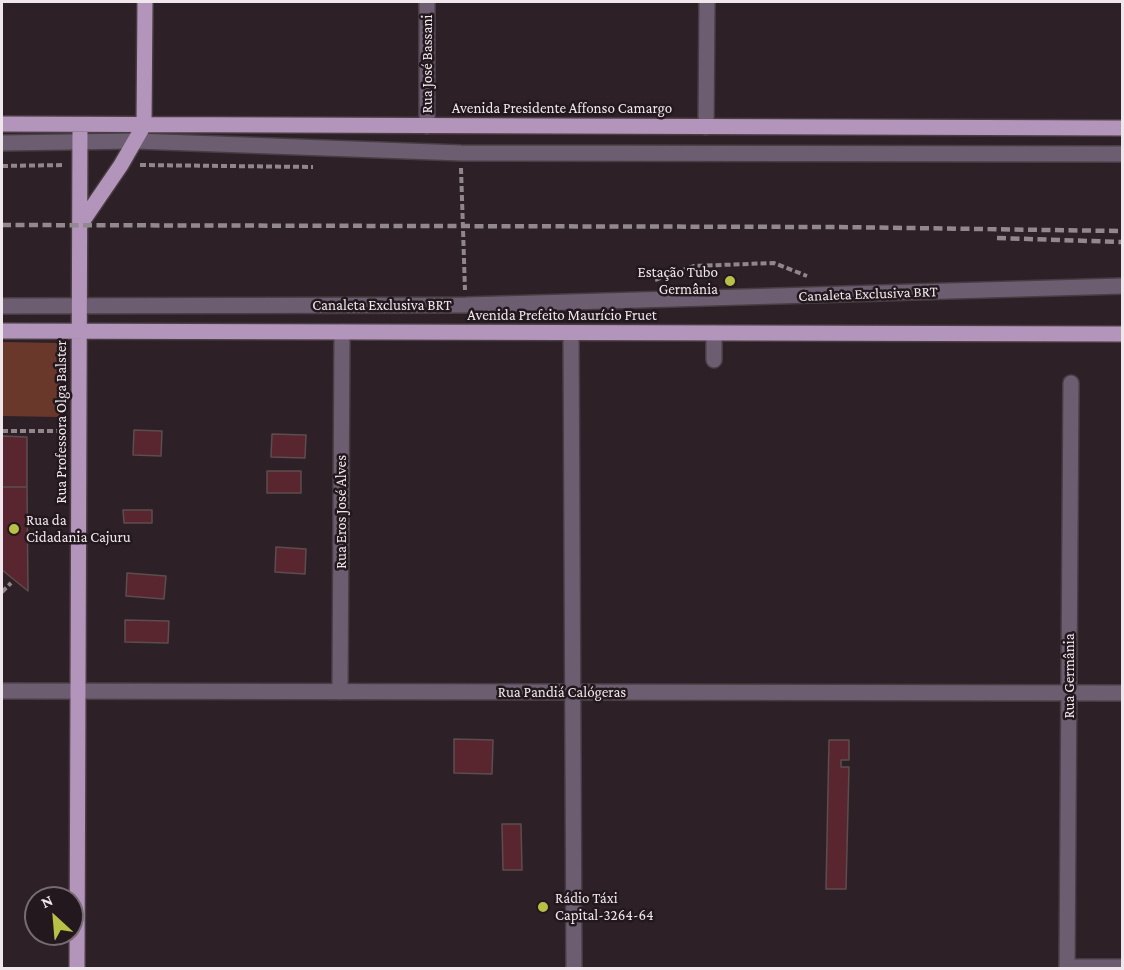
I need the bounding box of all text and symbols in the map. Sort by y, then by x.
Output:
street label: Rua José Bassani [418,15,436,113]
street label: Avenida Presidente Affonso Camargo [452,99,672,117]
place label: Estação Tubo Germânia [638,263,718,298]
marker: Estação Tubo Germânia [723,274,737,288]
street label: Canaleta Exclusiva BRT [798,283,938,305]
street label: Canaleta Exclusiva BRT [312,296,452,314]
street label: Avenida Prefeito Maurício Fruet [467,306,657,324]
street label: Rua Professora Olga Balster [52,340,70,504]
street label: Rua Eros José Alves [332,455,350,569]
place label: Rua da Cidadania Cajuru [26,511,131,546]
marker: Rua da Cidadania Cajuru [7,522,21,536]
street label: Rua Germânia [1060,633,1078,719]
street label: Rua Pandiá Calógeras [498,683,626,701]
north arrow [24,886,84,946]
place label: Rádio Táxi Capital-3264-64 [555,889,654,924]
text: N [38,891,55,911]
marker: Rádio Táxi Capital-3264-64 [536,900,550,914]

